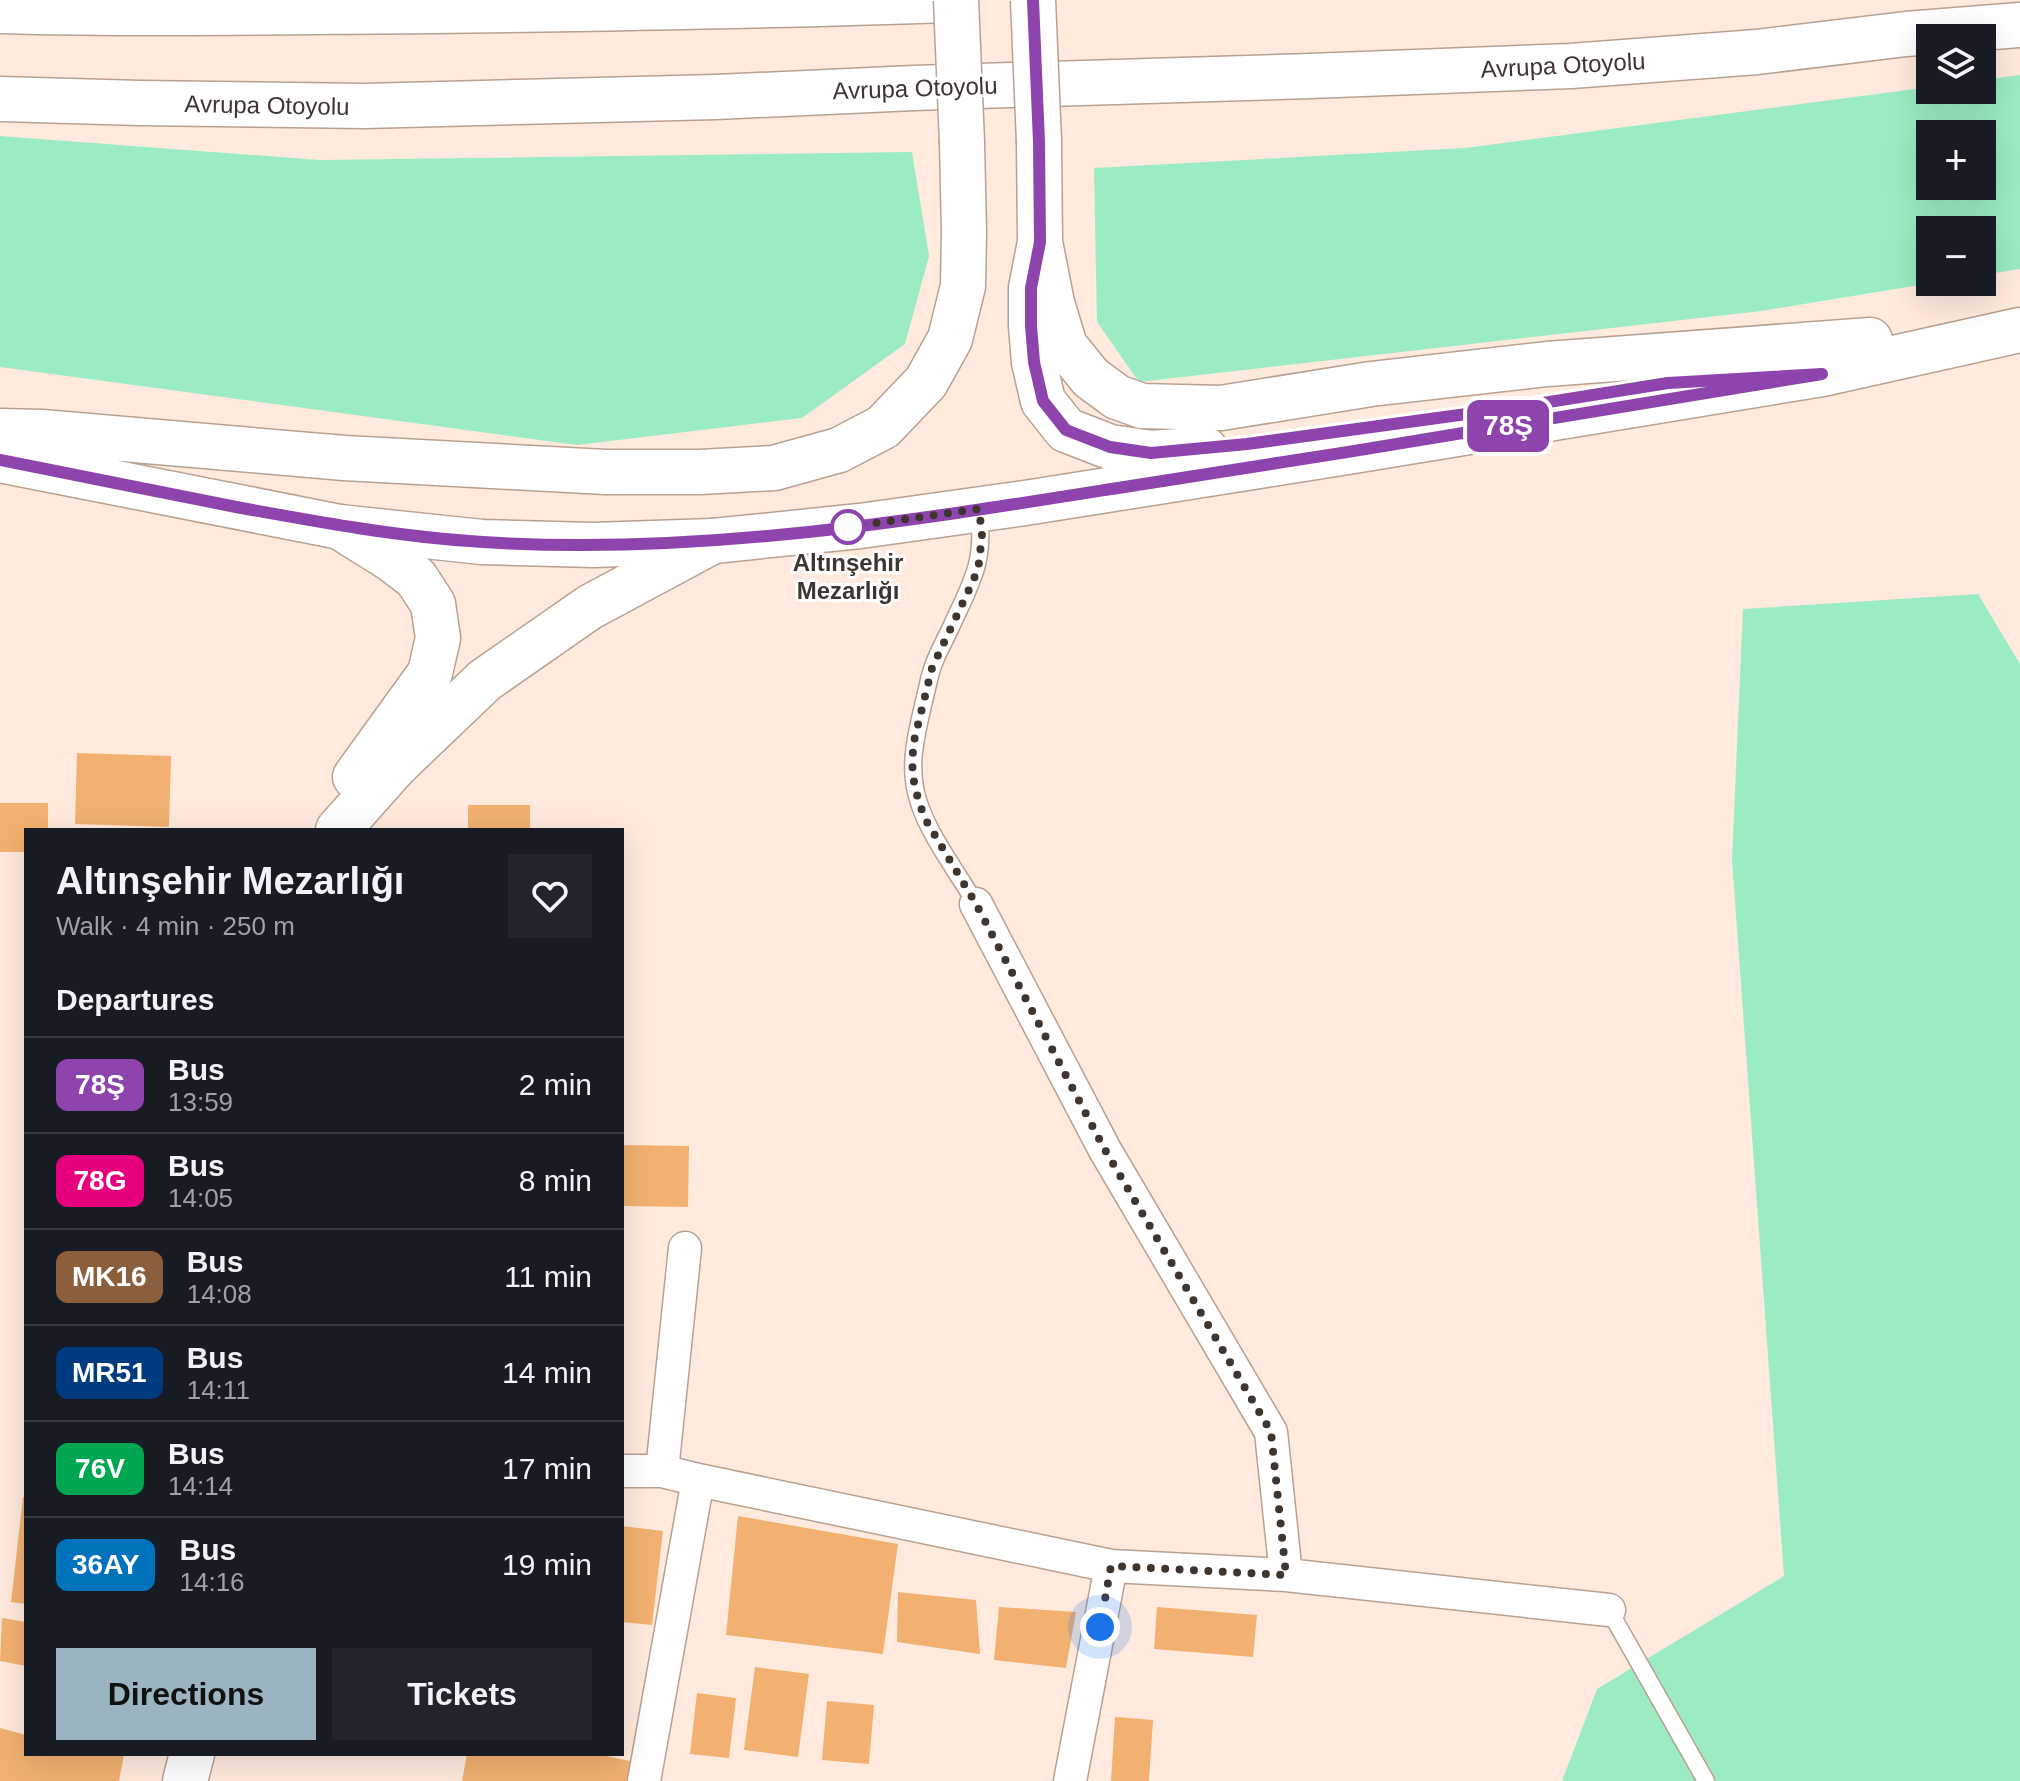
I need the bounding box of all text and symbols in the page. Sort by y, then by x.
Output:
map controls [1916,24,1996,296]
button: layers [1916,24,1996,104]
street label: Avrupa Otoyolu [1480,47,1646,83]
street label: Avrupa Otoyolu [832,72,998,104]
street label: Avrupa Otoyolu [184,90,350,120]
button: + [1916,120,1996,200]
button: − [1916,216,1996,296]
line badge: 78Ş [1462,400,1554,452]
text: 78Ş [1483,410,1533,441]
marker: Altınşehir Mezarlığı [831,510,865,544]
place label: Altınşehir Mezarlığı [793,549,903,604]
button: heart [508,854,592,938]
text: Altınşehir Mezarlığı [56,860,404,902]
text: Walk · 4 min · 250 m [56,911,295,941]
text: Departures [56,983,214,1016]
text: Bus [168,1053,225,1086]
text: 2 min [519,1068,592,1101]
text: 78Ş [75,1069,125,1100]
text: 13:59 [168,1087,233,1117]
text: Bus [168,1149,225,1182]
text: 8 min [519,1164,592,1197]
text: 78G [74,1165,126,1196]
text: 14:05 [168,1183,233,1213]
text: Bus [187,1245,243,1278]
text: 11 min [504,1260,592,1293]
text: MK16 [72,1261,147,1292]
text: 14:08 [187,1279,252,1309]
text: Bus [187,1341,243,1374]
text: 14 min [502,1356,592,1389]
text: MR51 [72,1357,147,1388]
text: 14:11 [187,1375,250,1405]
text: Bus [168,1437,225,1470]
text: 17 min [502,1452,592,1485]
text: 76V [75,1453,125,1484]
text: 14:14 [168,1471,233,1501]
text: Bus [179,1533,236,1566]
text: 19 min [502,1548,592,1581]
text: 36AY [72,1549,139,1580]
text: 14:16 [179,1567,245,1597]
your location [1080,1607,1120,1647]
button: Directions [56,1648,316,1740]
button: Tickets [332,1648,592,1740]

